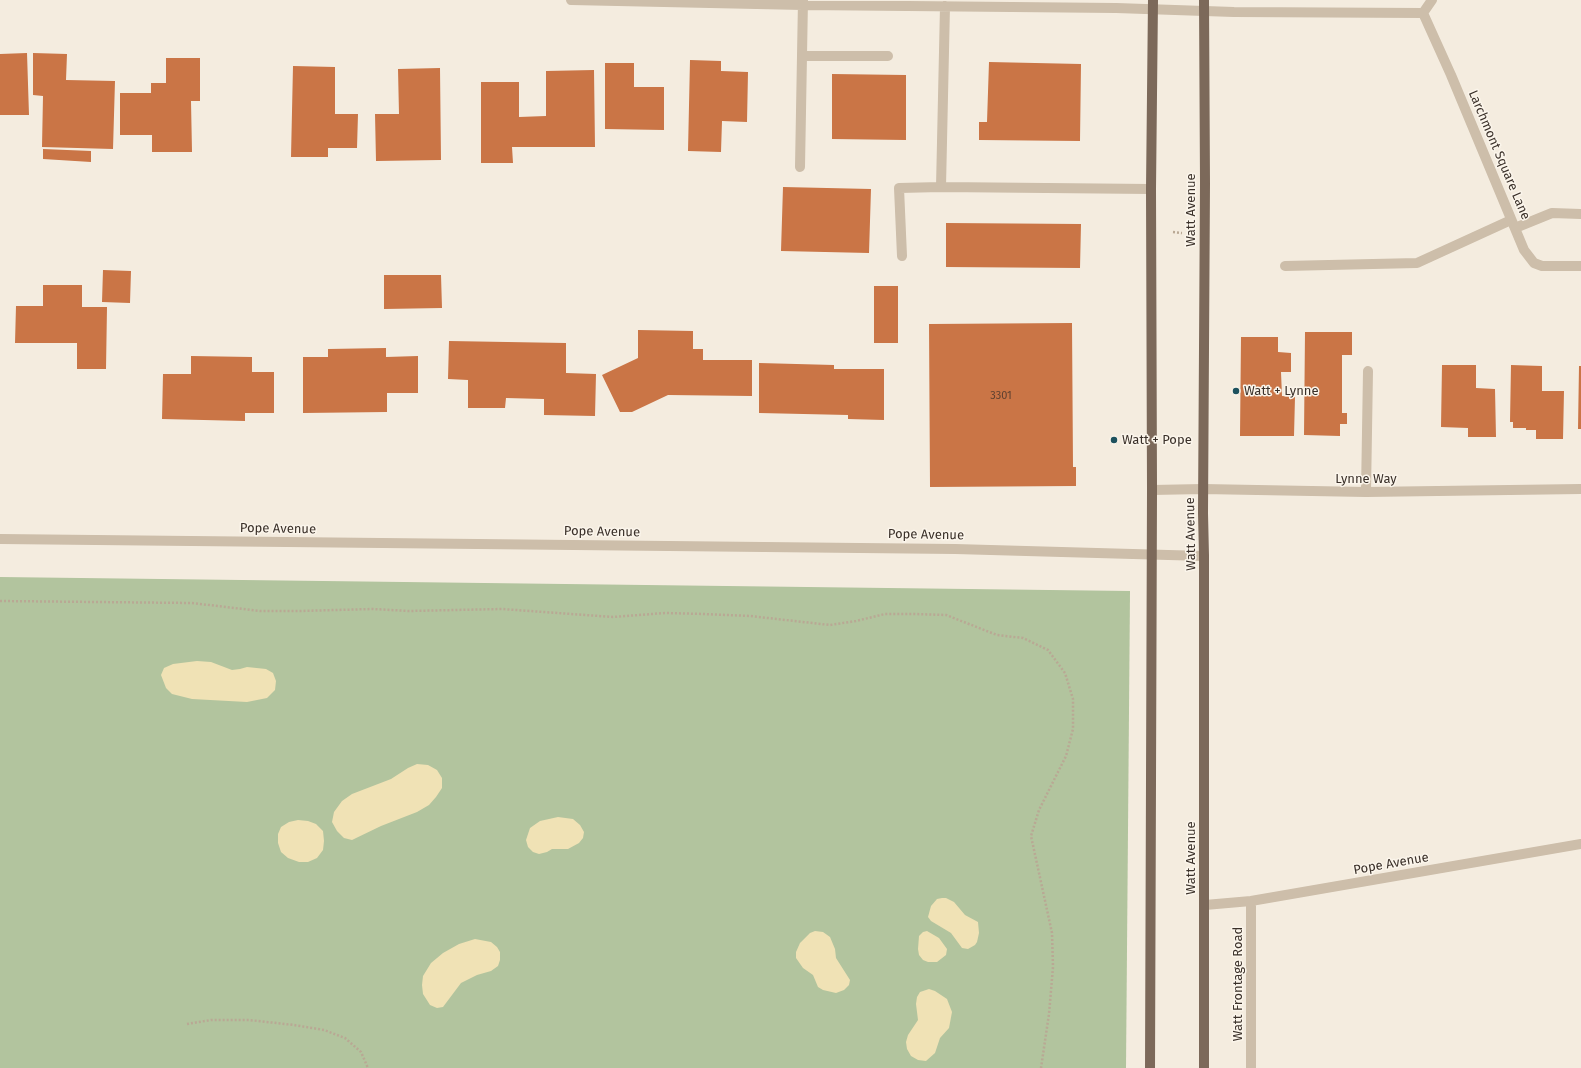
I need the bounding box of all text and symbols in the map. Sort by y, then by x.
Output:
street label: Larchmont Square Lane [1465,88,1533,222]
street label: Watt Avenue [1183,173,1199,247]
place label: Watt + Lynne [1244,383,1318,399]
marker: Watt + Lynne [1231,386,1241,396]
house number: 3301 [990,389,1012,403]
place label: Watt + Pope [1122,432,1192,448]
marker: Watt + Pope [1109,435,1119,445]
street label: Lynne Way [1335,471,1397,487]
street label: Watt Avenue [1183,497,1199,571]
street label: Pope Avenue [240,521,316,537]
street label: Pope Avenue [564,524,640,540]
street label: Pope Avenue [888,527,964,543]
street label: Watt Avenue [1183,821,1199,895]
street label: Pope Avenue [1352,850,1430,878]
street label: Watt Frontage Road [1230,927,1246,1041]

